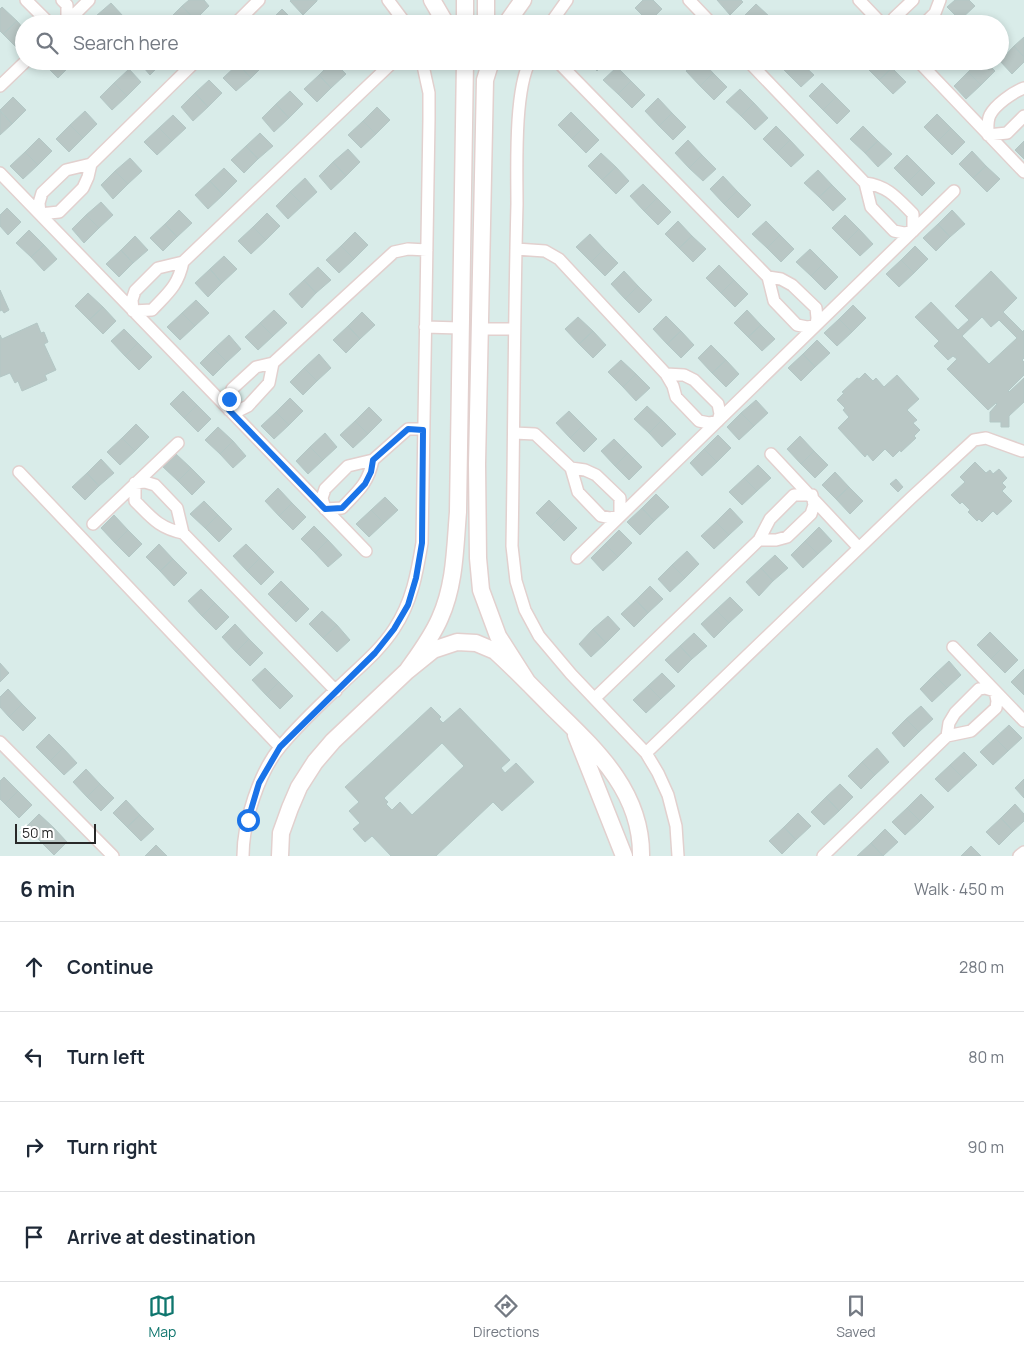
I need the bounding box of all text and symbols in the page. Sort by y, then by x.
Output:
search box [15,15,1009,70]
icon: search [33,29,61,57]
text: Search here [73,30,179,56]
route end [218,388,241,411]
route start [237,809,260,832]
scale bar [15,821,96,844]
text: 50 m [22,823,53,842]
text: 6 min [20,875,75,903]
text: Walk · 450 m [914,878,1004,900]
icon: ahead [20,953,48,981]
text: Continue [67,954,153,980]
text: 280 m [959,956,1004,978]
icon: left [20,1043,48,1071]
text: Turn left [67,1044,145,1070]
text: 80 m [968,1046,1004,1068]
icon: right [20,1133,48,1161]
text: Turn right [67,1134,157,1160]
text: 90 m [968,1136,1004,1158]
icon: arrive [20,1223,48,1251]
text: Arrive at destination [67,1224,256,1250]
tab: Map [148,1292,176,1341]
tab: Directions [473,1292,539,1341]
tab: Saved [836,1292,876,1341]

